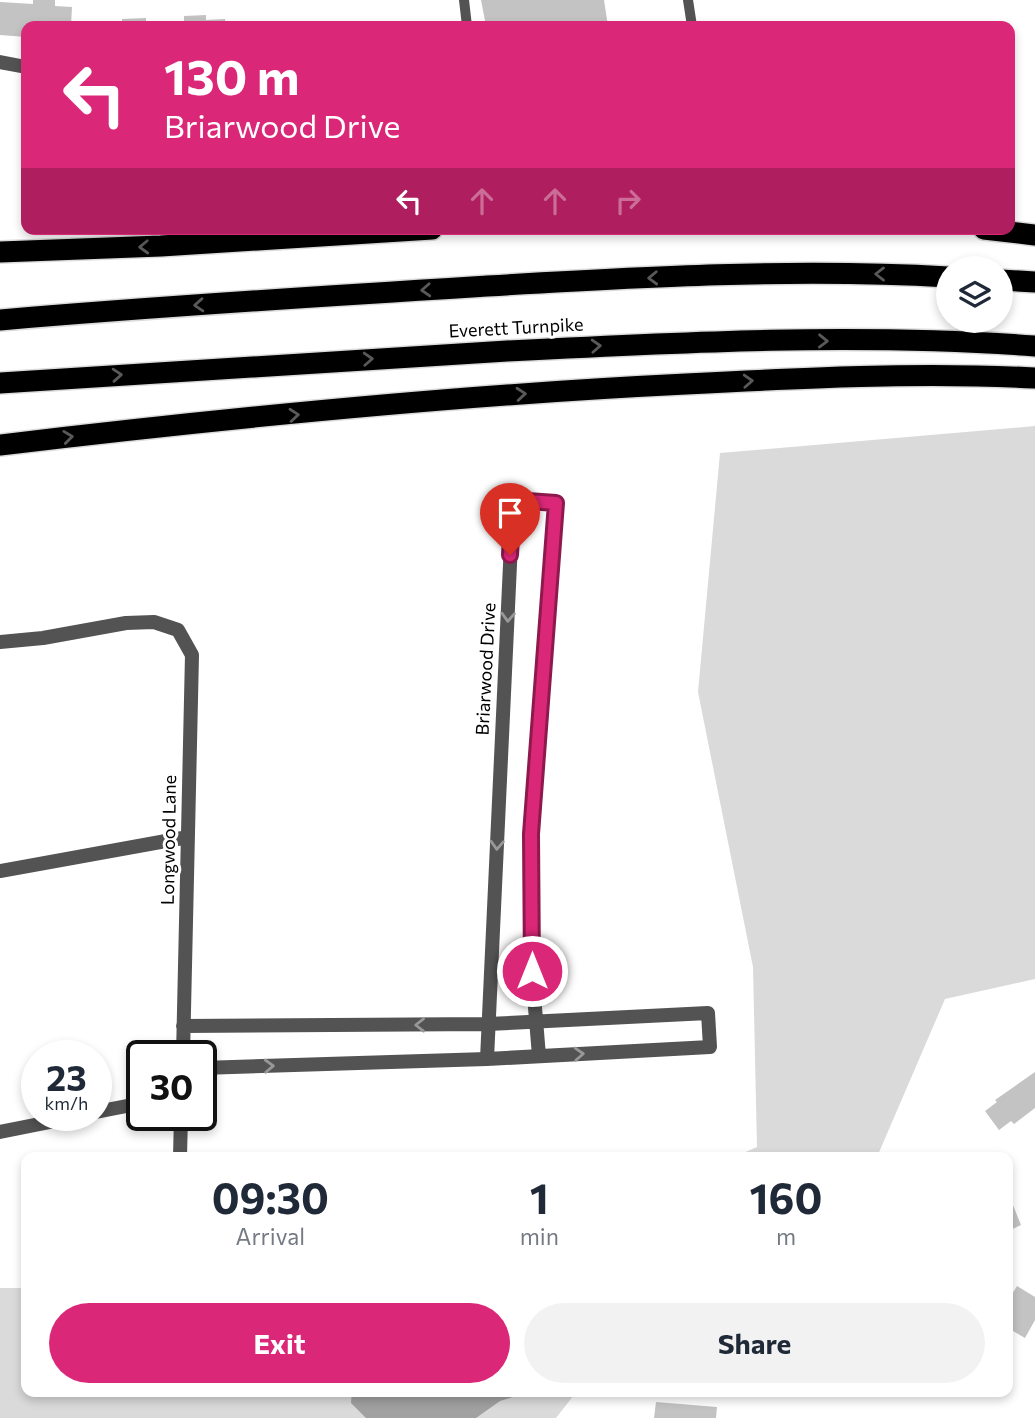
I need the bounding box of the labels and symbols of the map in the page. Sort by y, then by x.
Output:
one-way arrow [138,239,149,254]
one-way arrow [875,266,885,282]
one-way arrow [647,271,658,286]
one-way arrow [420,282,431,297]
one-way arrow [193,297,204,312]
street label: Everett Turnpike [448,312,584,342]
one-way arrow [818,333,829,349]
one-way arrow [590,339,601,354]
one-way arrow [363,352,374,367]
one-way arrow [112,367,123,382]
one-way arrow [743,373,754,388]
one-way arrow [516,387,527,402]
one-way arrow [289,408,300,423]
one-way arrow [62,429,74,444]
pin [480,483,540,555]
street label: Briarwood Drive [471,602,499,736]
one-way arrow [500,612,515,623]
street label: Longwood Lane [156,775,180,905]
one-way arrow [489,839,504,850]
position arrow [495,934,569,1008]
one-way arrow [414,1017,425,1033]
speed limit sign: 30 [126,1040,217,1131]
one-way arrow [574,1046,585,1061]
one-way arrow [264,1058,275,1073]

